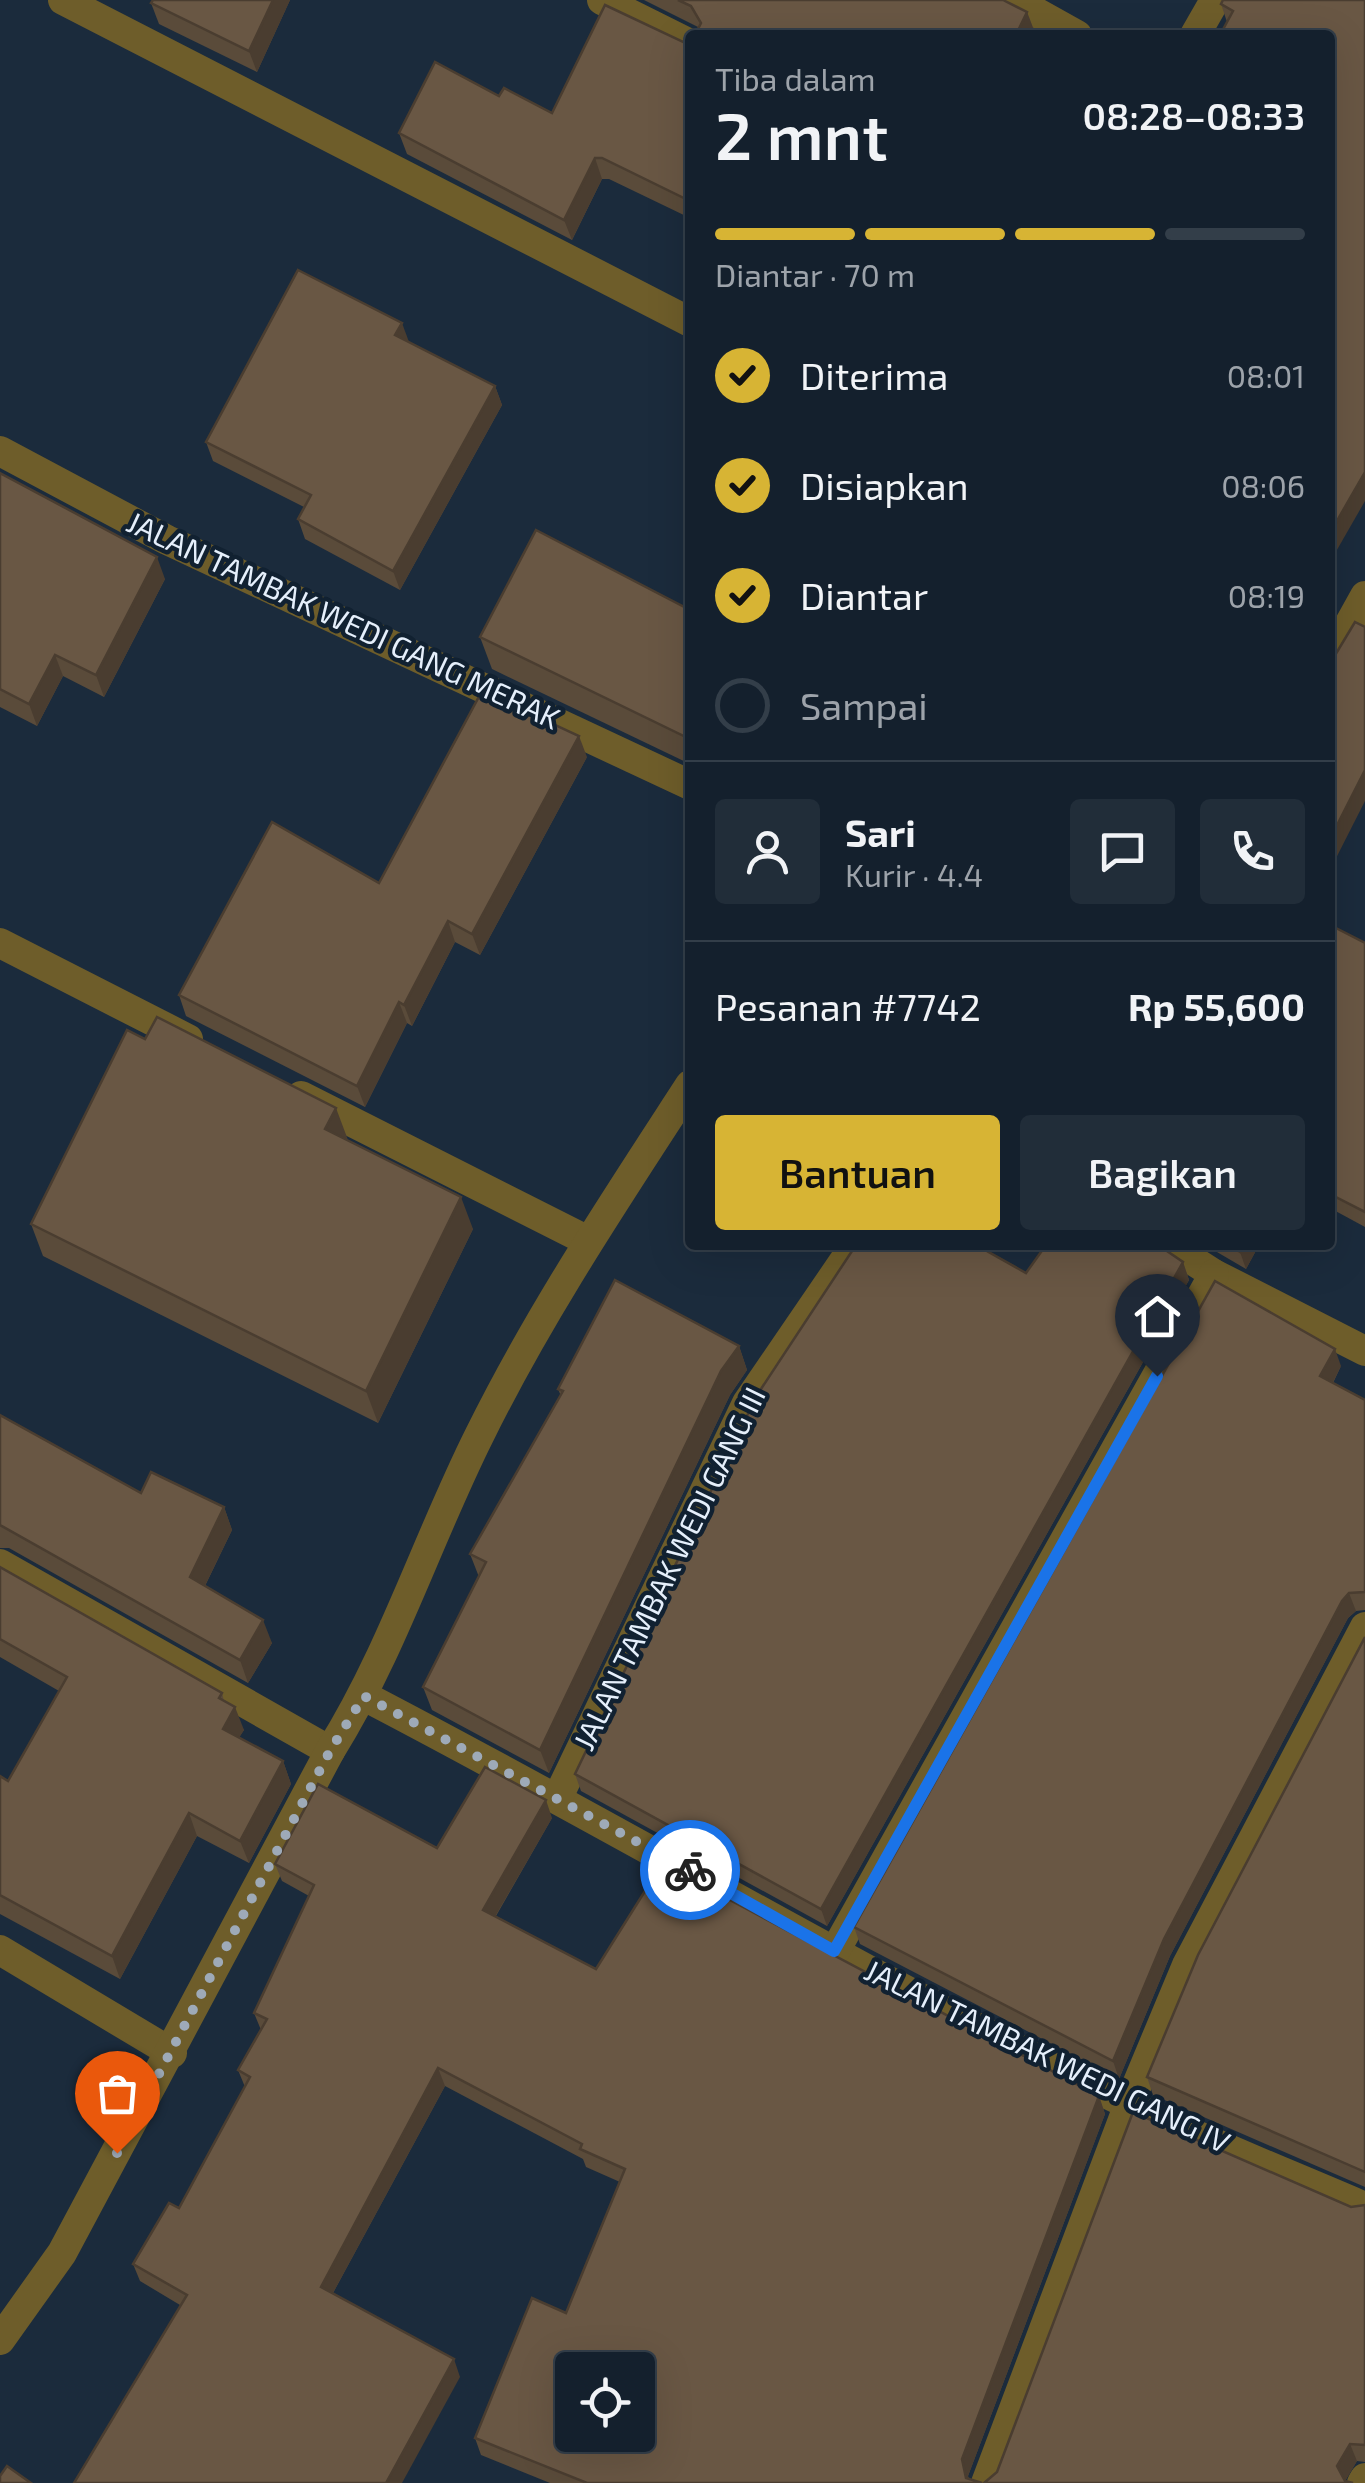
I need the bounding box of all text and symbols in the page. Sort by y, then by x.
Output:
text: Tiba dalam [715,59,875,97]
text: 08:28–08:33 [1083,92,1305,138]
text: 2 mnt [715,95,888,173]
text: Diantar · 70 m [715,255,915,293]
icon: check [715,348,770,403]
text: Diterima [800,352,948,398]
text: 08:01 [1227,356,1305,394]
icon: check [715,458,770,513]
text: Disiapkan [800,462,969,508]
text: 08:06 [1221,466,1305,504]
street label: JALAN TAMBAK WEDI GANG MERAK [122,503,566,736]
icon: check [715,568,770,623]
text: Diantar [800,572,928,618]
text: 08:19 [1228,576,1305,614]
text: Sampai [800,682,928,728]
button: person [715,799,820,904]
button: chat [1070,799,1175,904]
button: phone [1200,799,1305,904]
text: Sari [845,809,916,855]
text: Kurir · 4.4 [845,855,983,893]
text: Pesanan #7742 [715,983,981,1029]
text: Rp 55,600 [1128,983,1305,1029]
button: Bantuan [715,1115,1000,1230]
button: Bagikan [1020,1115,1305,1230]
pin [1115,1274,1200,1377]
icon: home [1130,1289,1185,1344]
street label: JALAN TAMBAK WEDI GANG III [565,1381,772,1755]
courier [640,1820,740,1920]
icon: bike [663,1843,718,1898]
street label: JALAN TAMBAK WEDI GANG IV [859,1951,1236,2159]
pin [75,2051,160,2154]
icon: bag [90,2066,145,2121]
map controls [555,2352,655,2452]
button: locate [555,2352,655,2452]

